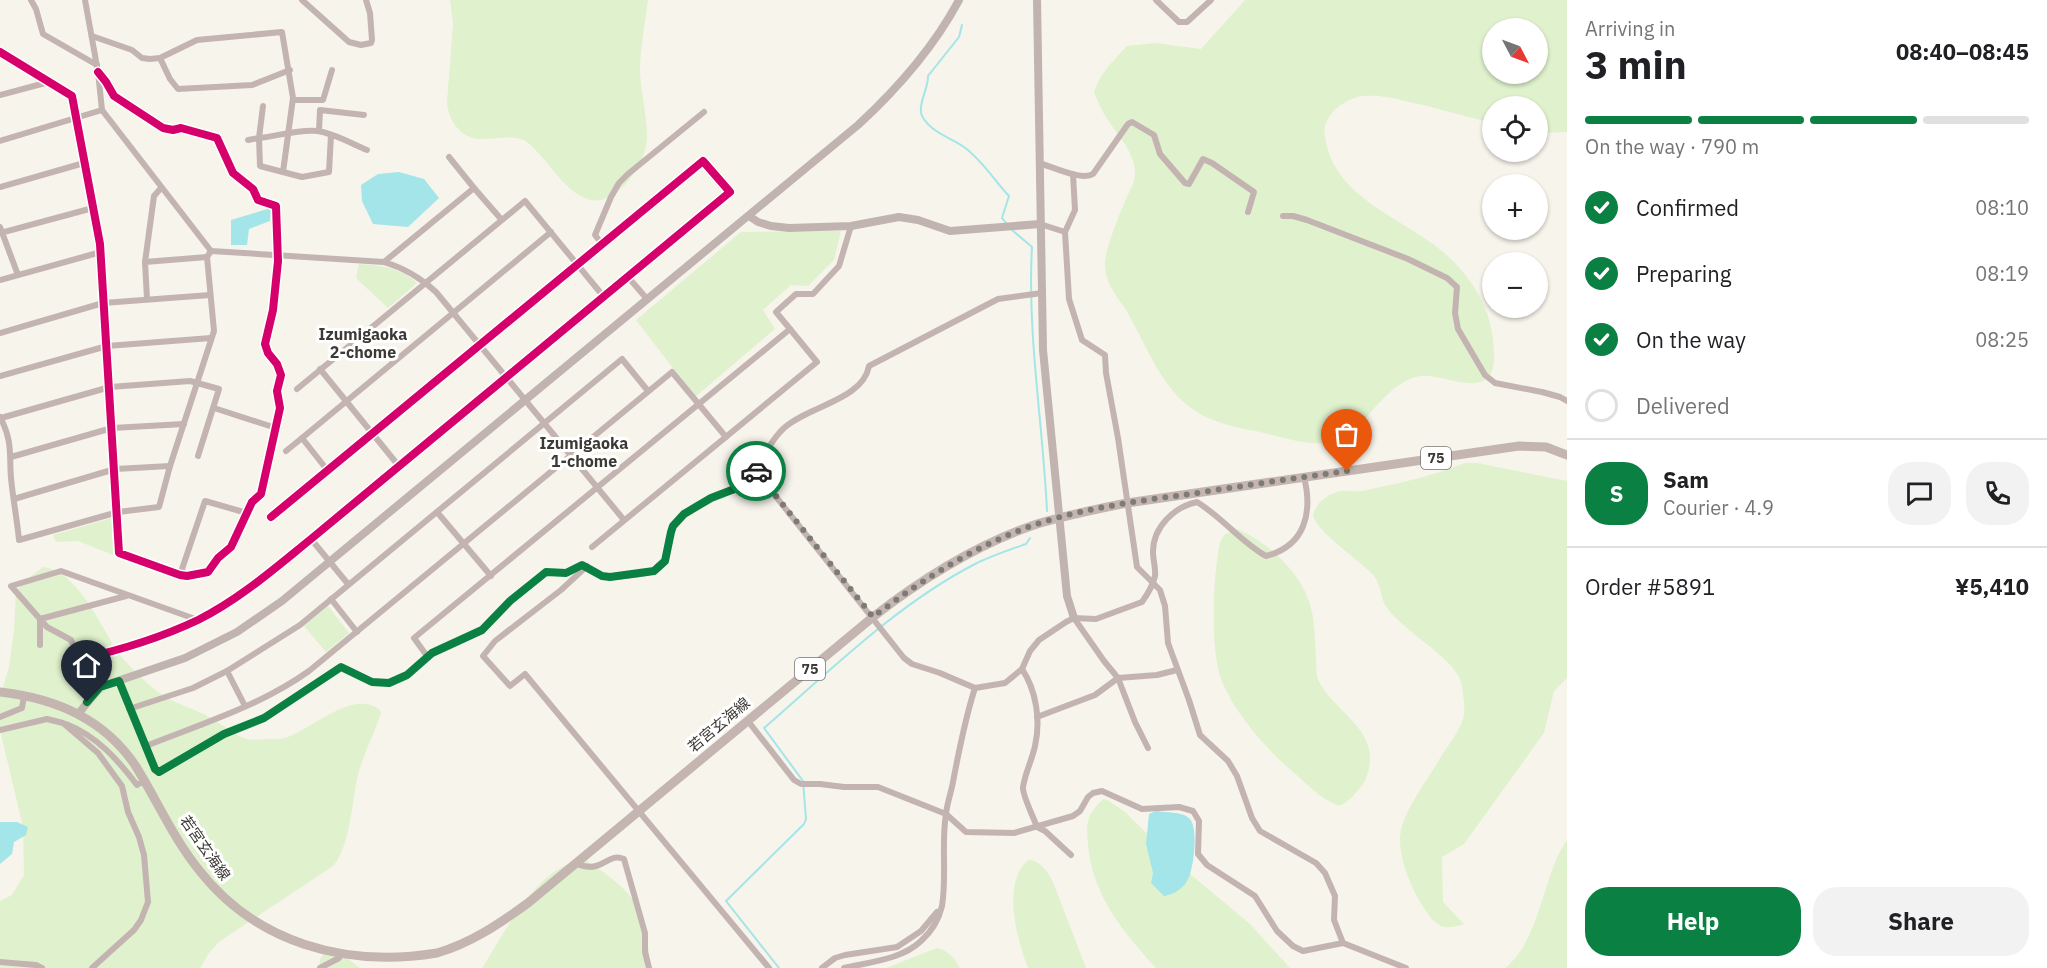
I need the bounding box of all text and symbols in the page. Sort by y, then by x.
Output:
text: Arriving in [1585,15,1675,42]
north arrow [1482,18,1548,84]
map controls [1482,18,1548,318]
text: 08:40–08:45 [1896,37,2029,66]
text: 3 min [1585,39,1687,90]
button: locate [1482,96,1548,162]
text: On the way · 790 m [1585,133,1759,160]
button: + [1482,174,1548,240]
icon: check [1585,191,1618,224]
text: Confirmed [1636,193,1739,222]
text: 08:10 [1975,194,2029,221]
button: − [1482,252,1548,318]
icon: check [1585,257,1618,290]
text: Preparing [1636,259,1731,288]
text: 08:19 [1975,260,2029,287]
icon: check [1585,323,1618,356]
district label: Izumigaoka 2-chome [319,324,407,362]
text: On the way [1636,325,1746,354]
text: 08:25 [1975,326,2029,353]
text: Delivered [1636,391,1730,420]
pin [1321,409,1372,471]
icon: bag [1330,418,1363,451]
district label: Izumigaoka 1-chome [540,433,628,471]
courier [726,441,786,501]
road number: 75 [1421,447,1451,469]
icon: car [740,455,773,488]
button: chat [1888,462,1951,525]
button: phone [1966,462,2029,525]
text: Sam [1663,465,1709,494]
text: S [1610,479,1623,508]
text: Courier · 4.9 [1663,494,1774,521]
text: Order #5891 [1585,572,1715,601]
text: ¥5,410 [1955,572,2029,601]
pin [61,640,112,702]
icon: home [70,649,103,682]
road number: 75 [795,658,825,680]
street label: 若宮玄海線 [684,693,754,756]
street label: 若宮玄海線 [176,812,235,884]
button: Help [1585,887,1801,956]
button: Share [1813,887,2029,956]

